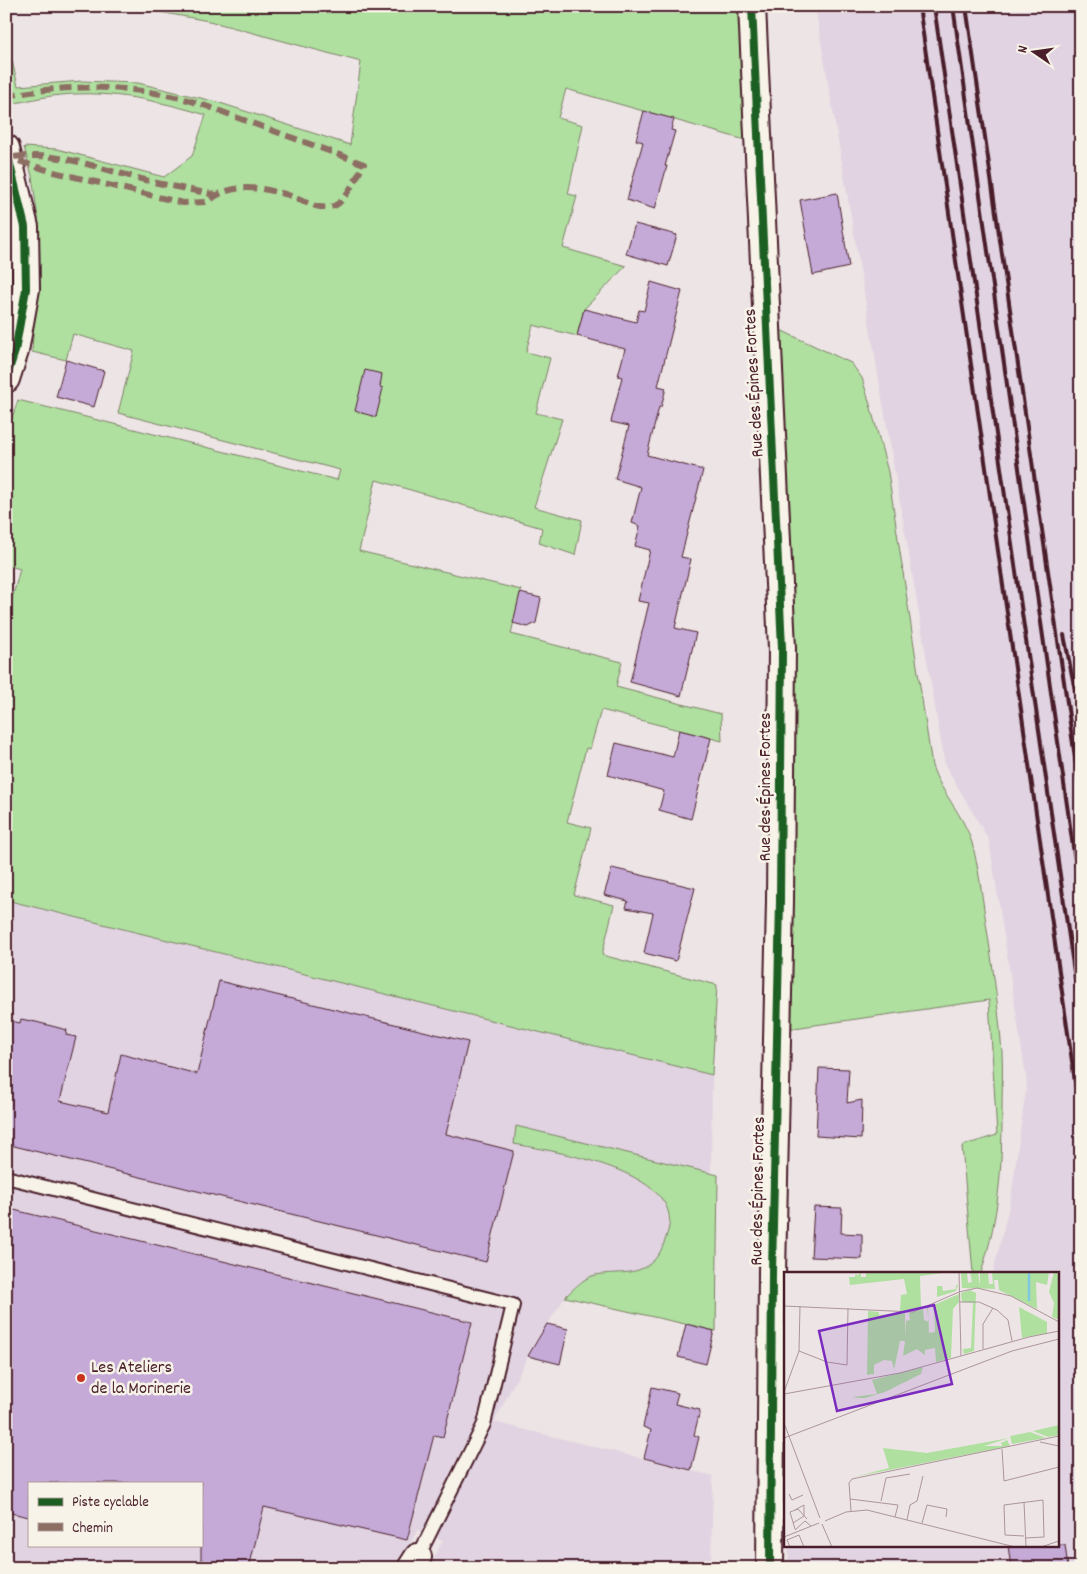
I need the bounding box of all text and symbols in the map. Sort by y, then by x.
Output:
north arrow [1010,28,1060,78]
text: N [1013,44,1034,55]
street label: Rue des Épines Fortes [739,308,771,458]
street label: Rue des Épines Fortes [754,712,779,862]
street label: Rue des Épines Fortes [745,1116,773,1266]
inset map [784,1272,1060,1546]
place label: Les Ateliers de la Morinerie [91,1356,191,1402]
marker: Les Ateliers de la Morinerie [75,1372,87,1384]
legend [28,1482,202,1546]
text: Piste cyclable [72,1492,149,1514]
text: Chemin [72,1518,113,1540]

